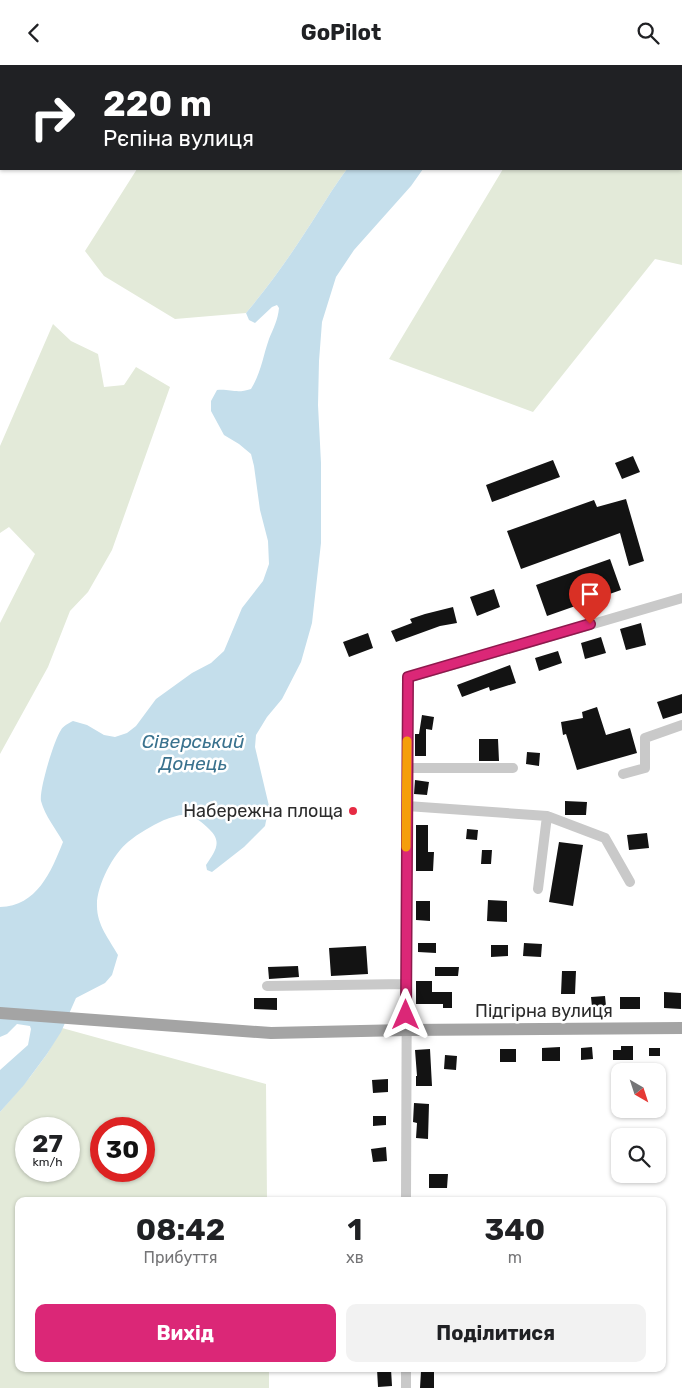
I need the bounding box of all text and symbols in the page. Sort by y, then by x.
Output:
icon: back [20,19,48,47]
text: GoPilot [301,19,381,46]
icon: search [634,19,662,47]
text: 220 m [103,83,212,125]
icon: right [20,85,85,150]
text: Рєпіна вулиця [103,125,254,152]
pin [569,573,611,624]
icon: arrive [576,580,604,608]
water label: Сіверський Донець [142,730,244,775]
place label: Набережна площа [183,800,343,822]
marker: Набережна площа [347,805,359,817]
position arrow [379,988,431,1040]
street label: Підгірна вулиця [475,1000,613,1022]
north arrow [611,1063,666,1117]
map controls [611,1063,666,1183]
speed limit sign: 30 [90,1117,155,1182]
button: search [611,1128,666,1183]
text: 27 [32,1129,63,1158]
text: km/h [33,1155,62,1169]
text: 08:42 [136,1212,225,1248]
text: 1 [347,1212,362,1248]
text: 340 [485,1212,545,1248]
text: Прибуття [144,1248,217,1267]
text: хв [346,1248,364,1267]
text: m [508,1248,522,1267]
button: Вихід [35,1304,336,1362]
button: Поділитися [346,1304,646,1362]

